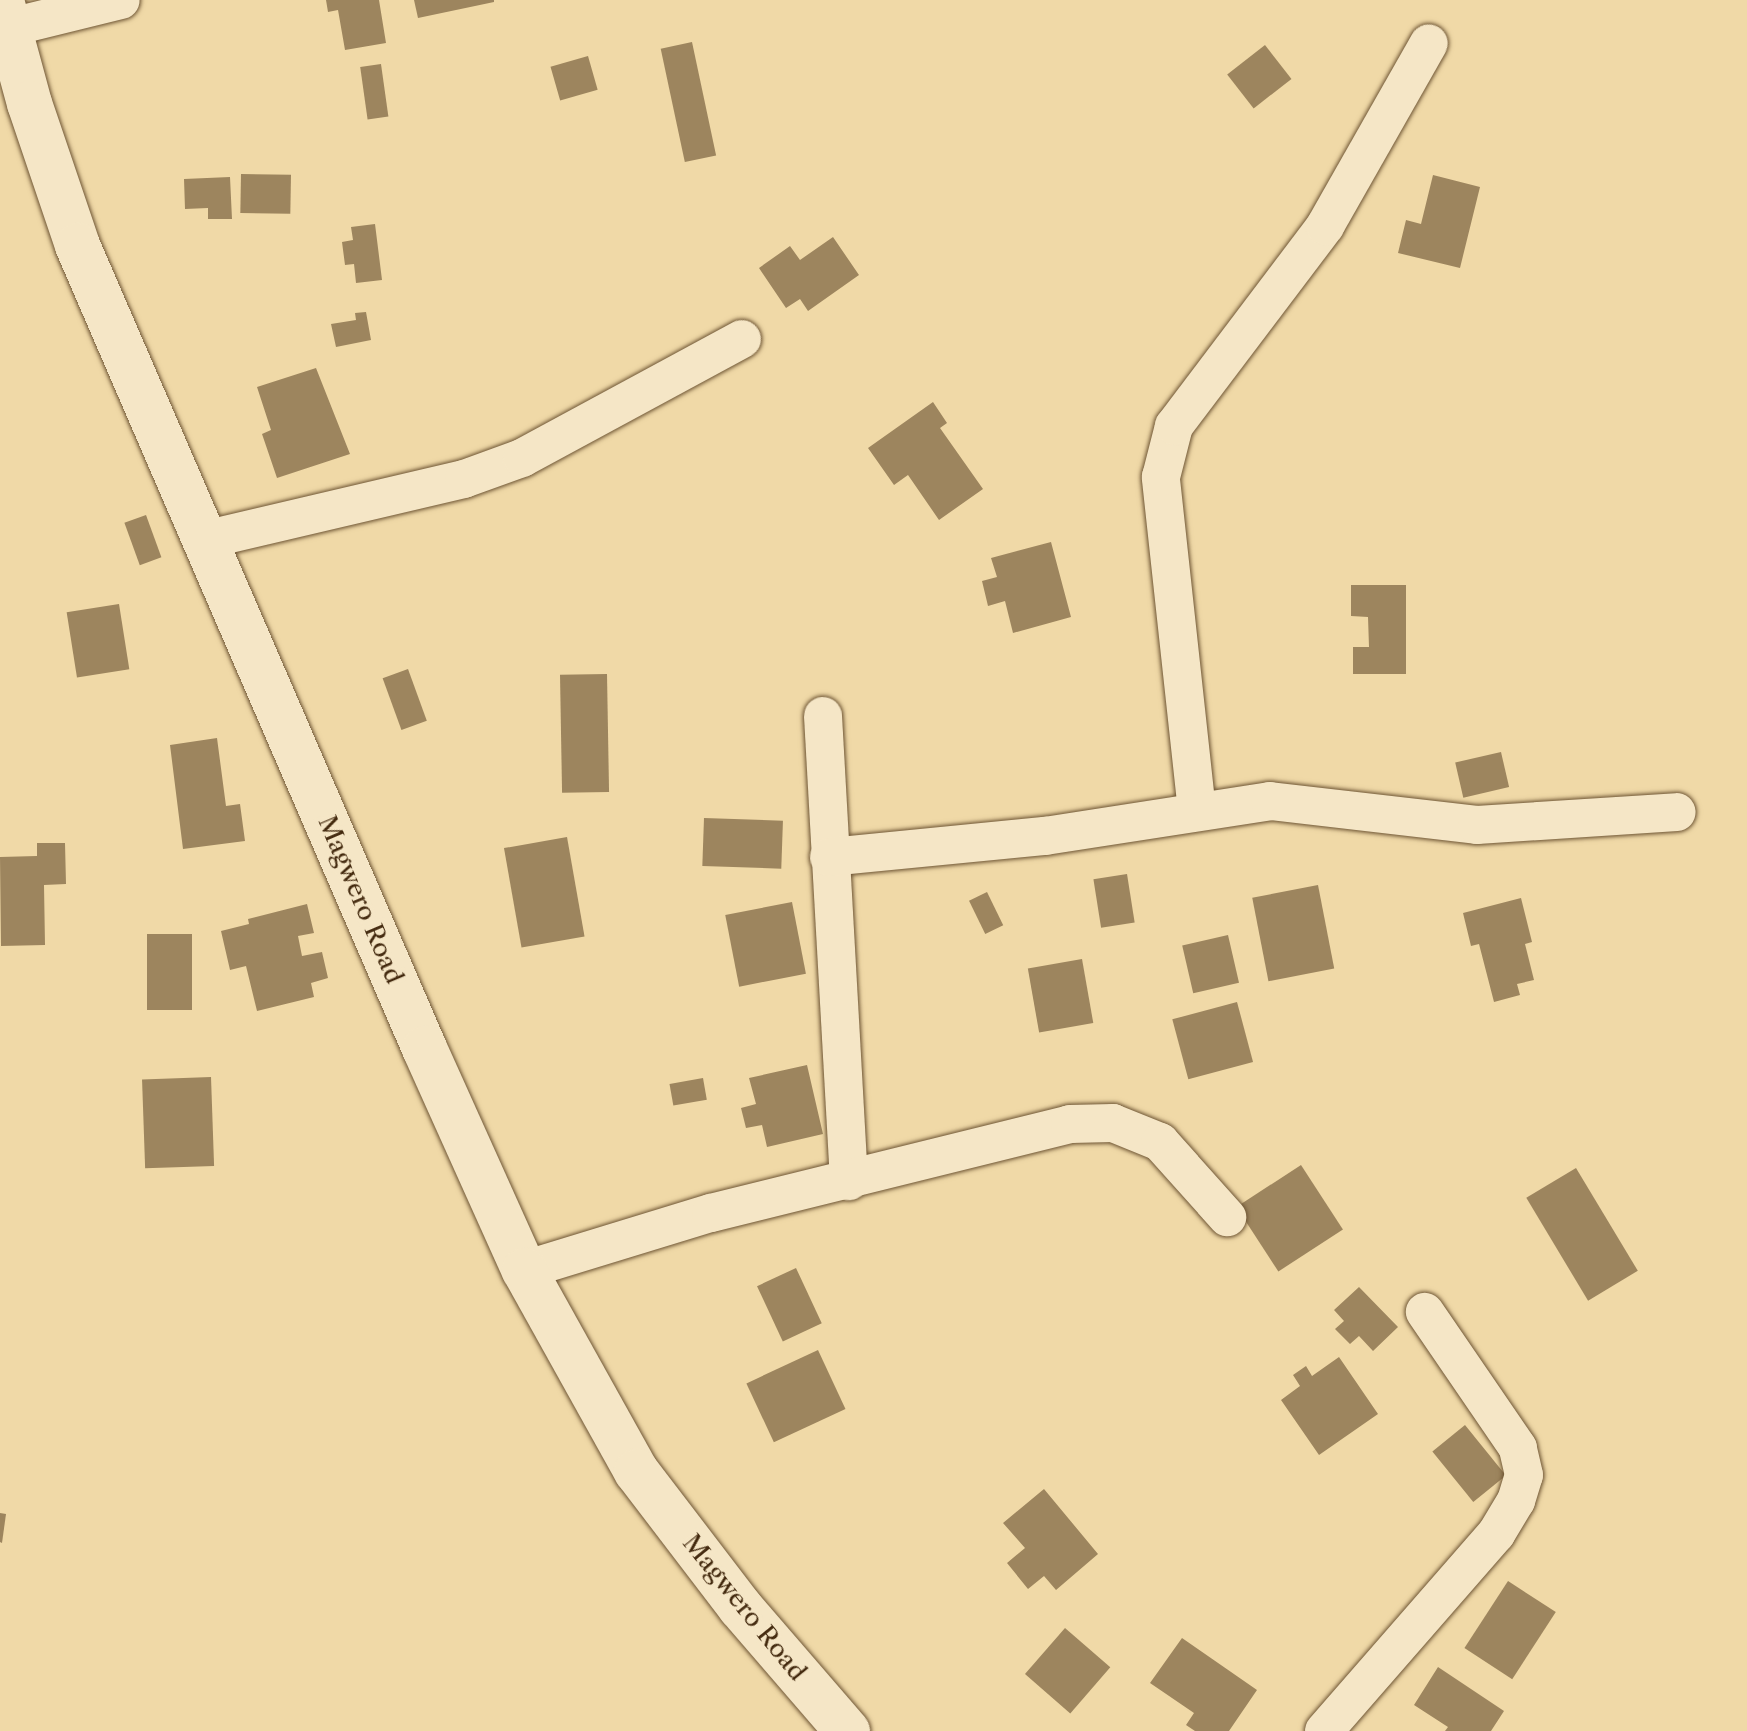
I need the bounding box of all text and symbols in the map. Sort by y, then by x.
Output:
street label: Magwero Road [311,812,409,988]
street label: Magwero Road [676,1529,812,1687]

